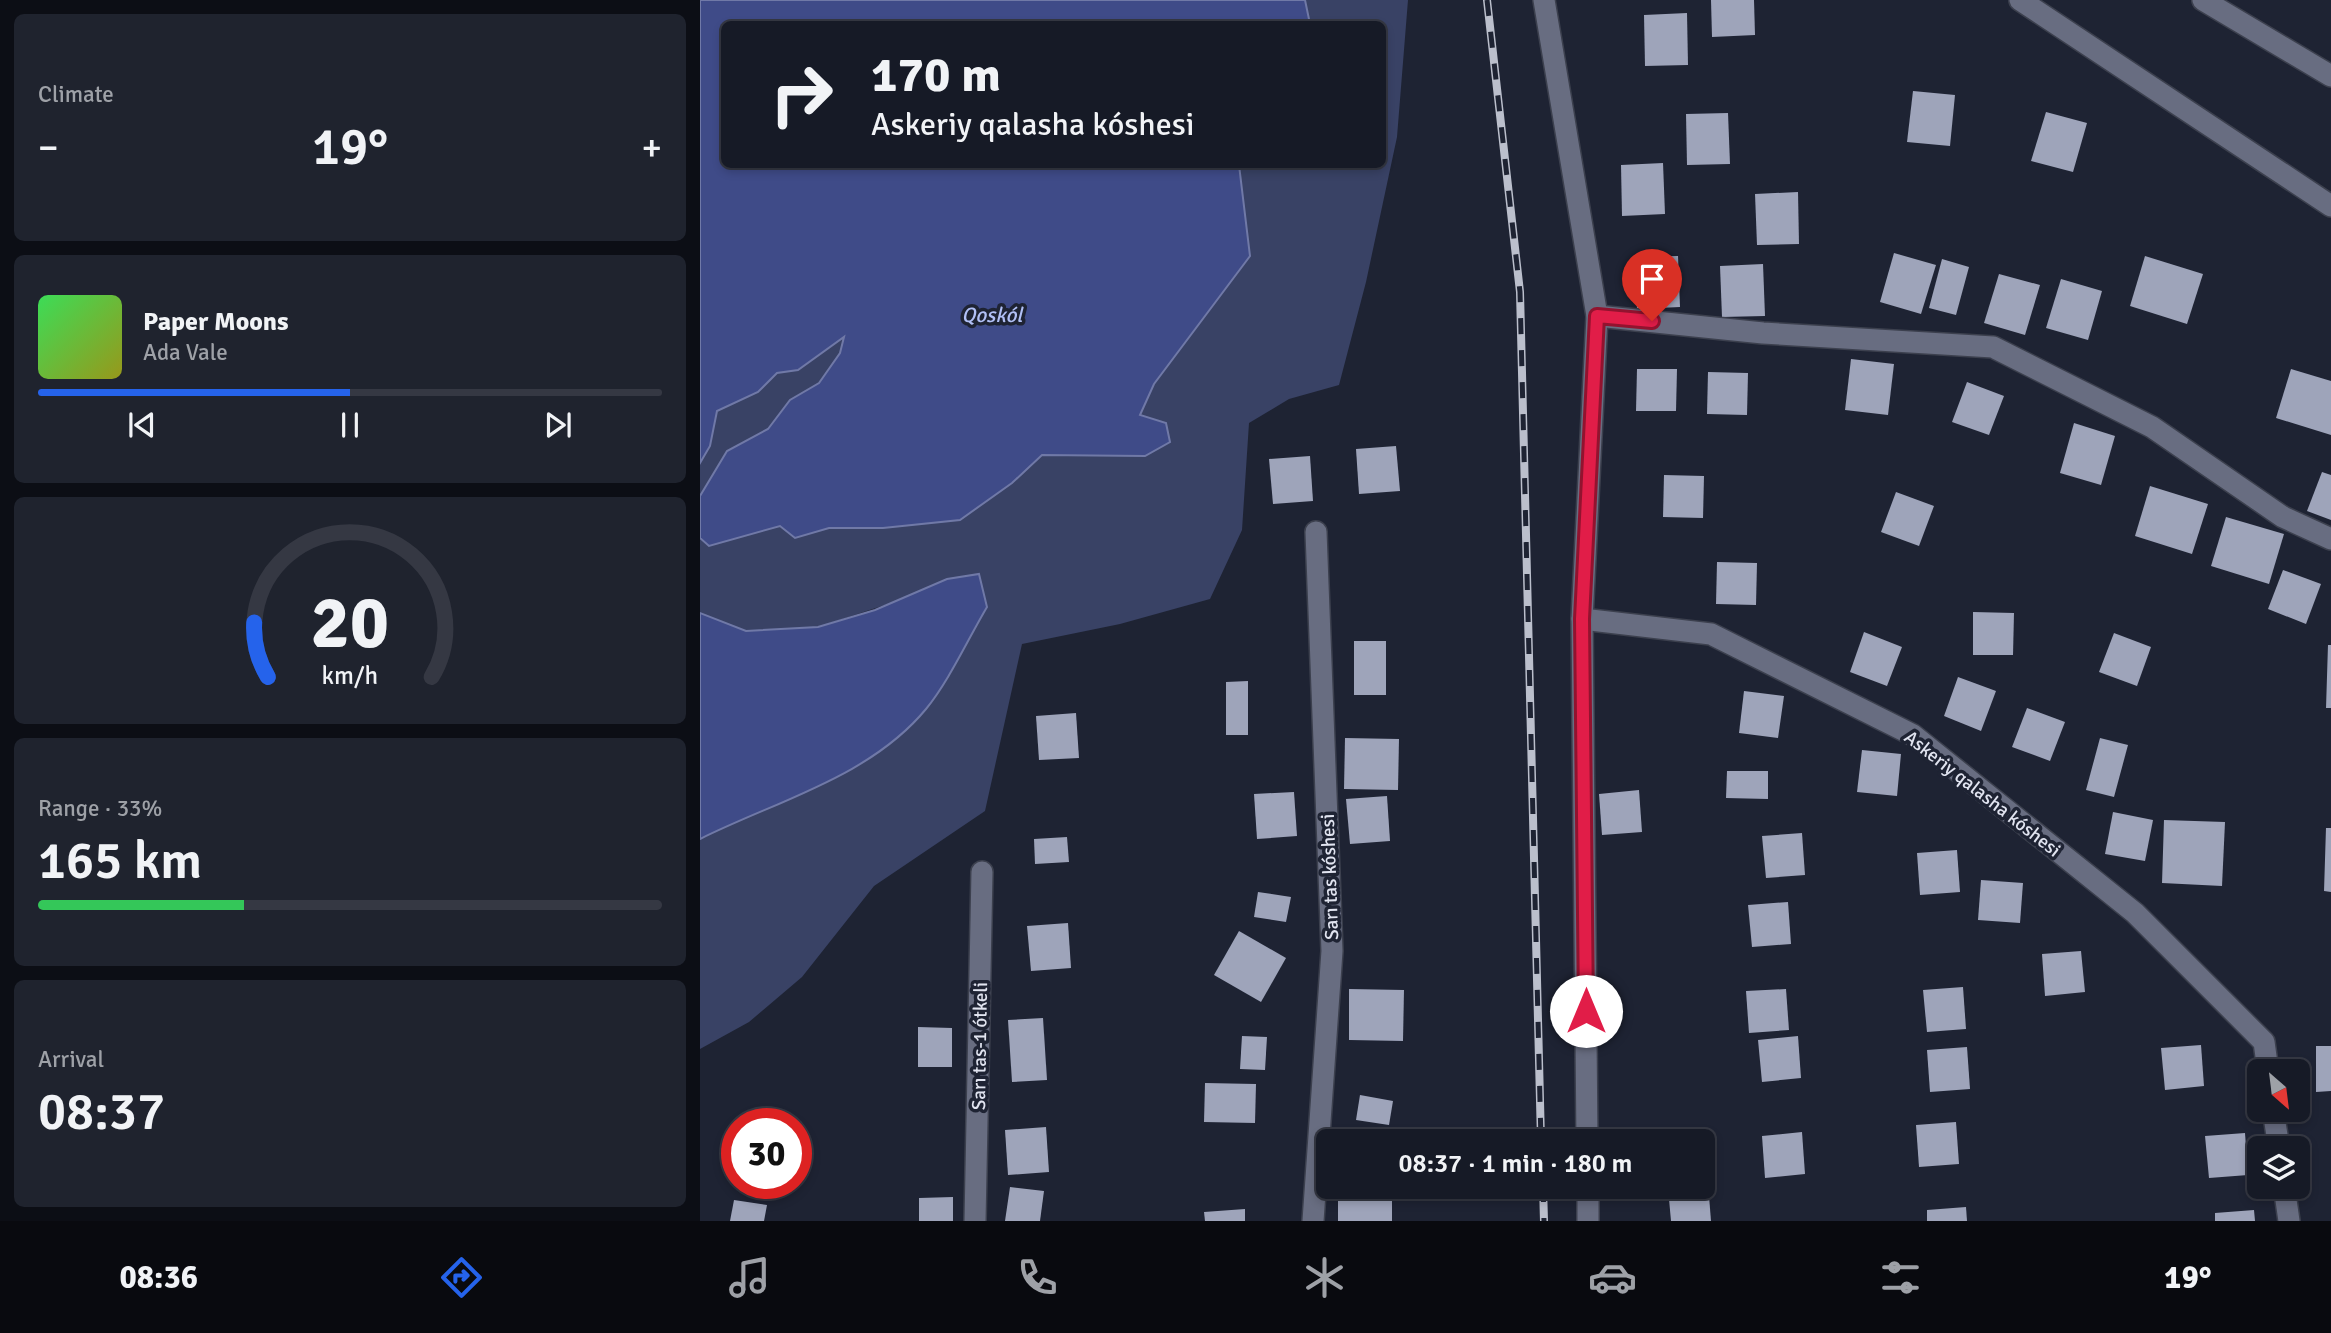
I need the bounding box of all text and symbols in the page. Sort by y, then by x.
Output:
text: 170 m [871,45,1001,105]
icon: right [756,49,847,140]
text: Climate [38,80,114,109]
text: Askeriy qalasha kóshesi [871,105,1194,144]
text: 19° [312,115,388,179]
text: − [38,124,59,171]
text: + [641,124,662,171]
pin [1622,249,1682,321]
icon: arrive [1633,260,1671,298]
water label: Qoskól [962,302,1024,328]
text: Paper Moons [143,306,289,338]
text: Ada Vale [143,338,228,367]
icon: previous [123,406,161,444]
icon: pause [331,406,369,444]
icon: next [539,406,577,444]
text: 20 [311,579,389,668]
text: km/h [322,659,378,690]
street label: Askeriy qalasha kóshesi [1899,725,2065,862]
text: Range · 33% [38,794,162,823]
street label: Sarı tas kóshesi [1316,813,1344,941]
text: 165 km [38,829,202,893]
position arrow [1549,974,1623,1048]
street label: Sarı tas-1 ótkeli [967,982,993,1110]
text: Arrival [38,1045,104,1074]
north arrow [2247,1059,2310,1122]
map controls [2247,1059,2310,1199]
text: 08:37 [38,1080,165,1144]
speed limit sign: 30 [721,1108,812,1199]
button: layers [2247,1136,2310,1199]
text: 08:37 · 1 min · 180 m [1399,1148,1632,1180]
icon: directions [437,1253,486,1302]
icon: music [725,1253,774,1302]
icon: phone [1013,1253,1062,1302]
icon: climate [1300,1253,1349,1302]
icon: car [1588,1253,1637,1302]
icon: filters [1876,1253,1925,1302]
text: 08:36 [119,1258,198,1297]
text: 19° [2164,1258,2211,1297]

